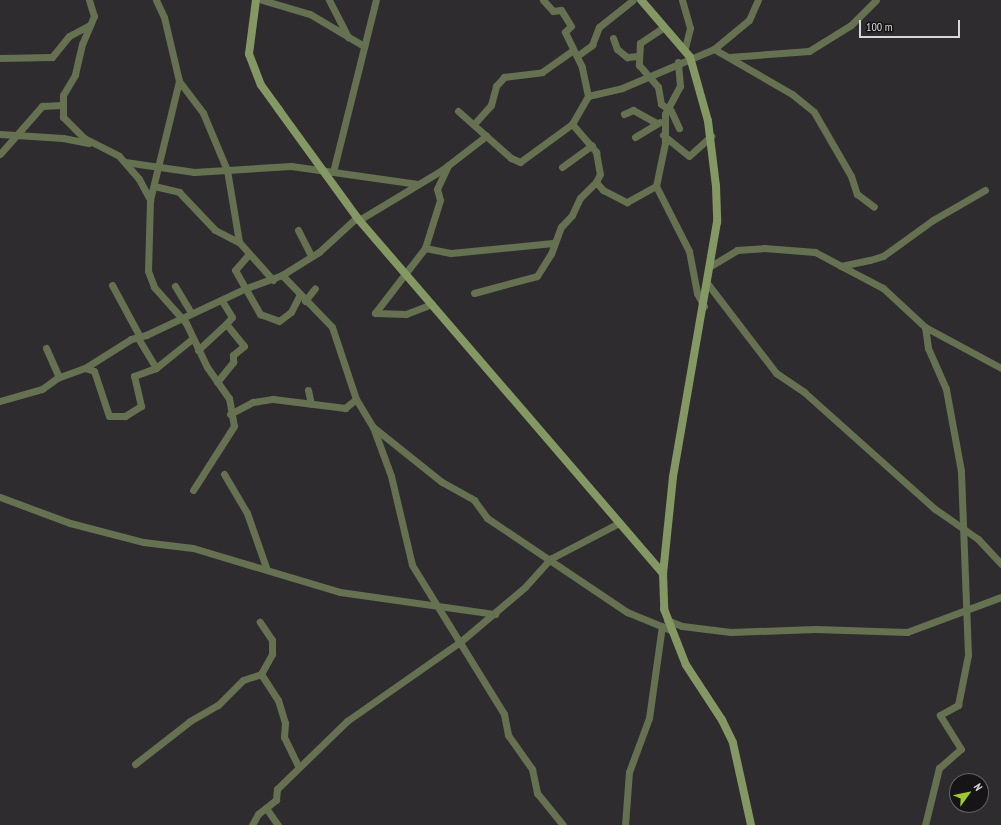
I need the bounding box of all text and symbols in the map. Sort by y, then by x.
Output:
scale bar [861,12,962,38]
text: 100 m [866,19,893,34]
north arrow [949,773,989,813]
text: N [971,781,986,793]

